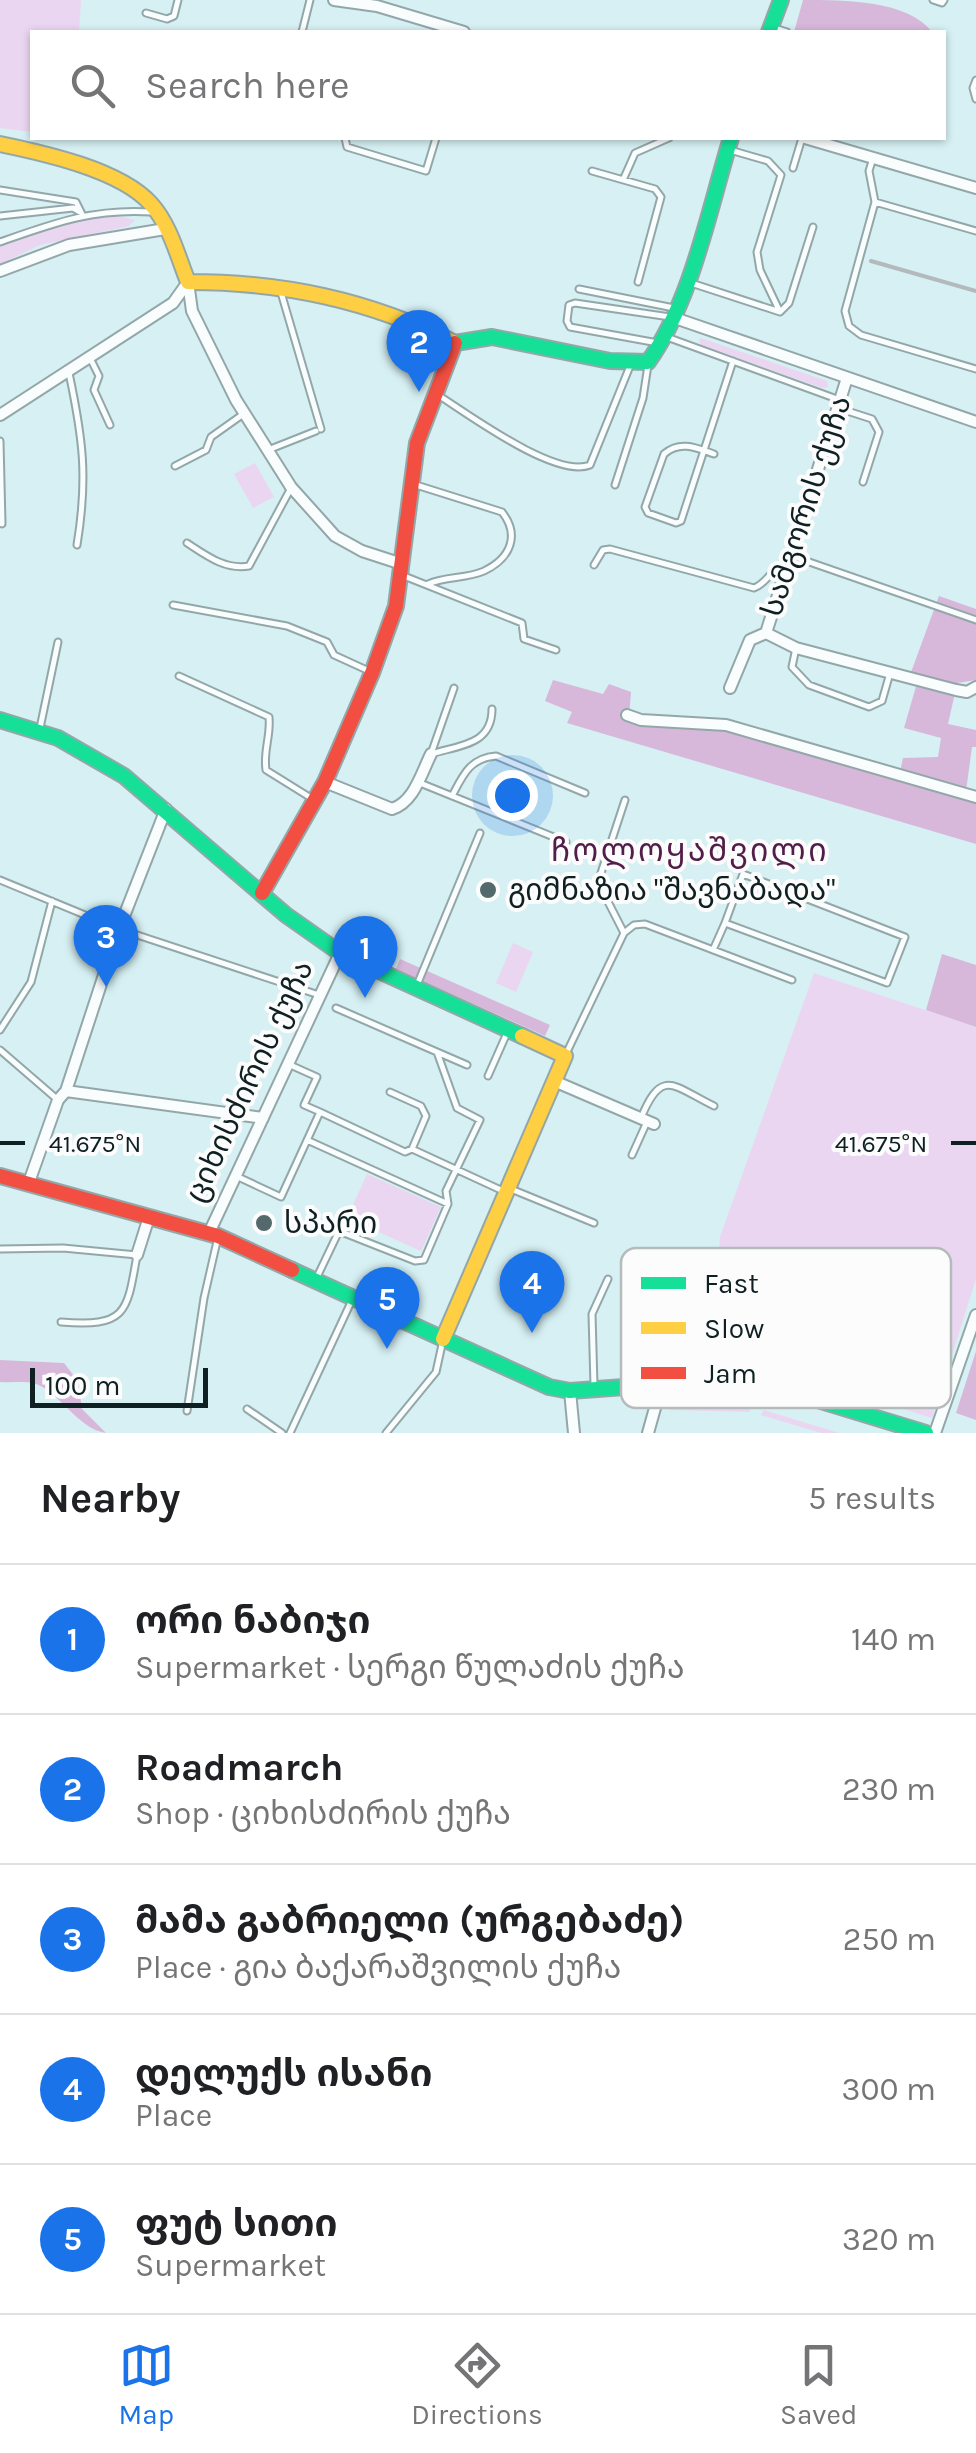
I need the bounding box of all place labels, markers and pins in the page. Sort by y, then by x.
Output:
pin: 2 [386,310,452,392]
place label: გიმნაზია "შავნაბადა" [508,872,835,908]
marker: გიმნაზია "შავნაბადა" [477,879,499,901]
pin: 3 [74,904,138,987]
pin: 1 [332,916,398,998]
place label: სპარი [284,1205,377,1241]
marker: სპარი [253,1212,275,1234]
pin: 4 [500,1250,564,1333]
pin: 5 [354,1266,420,1349]

